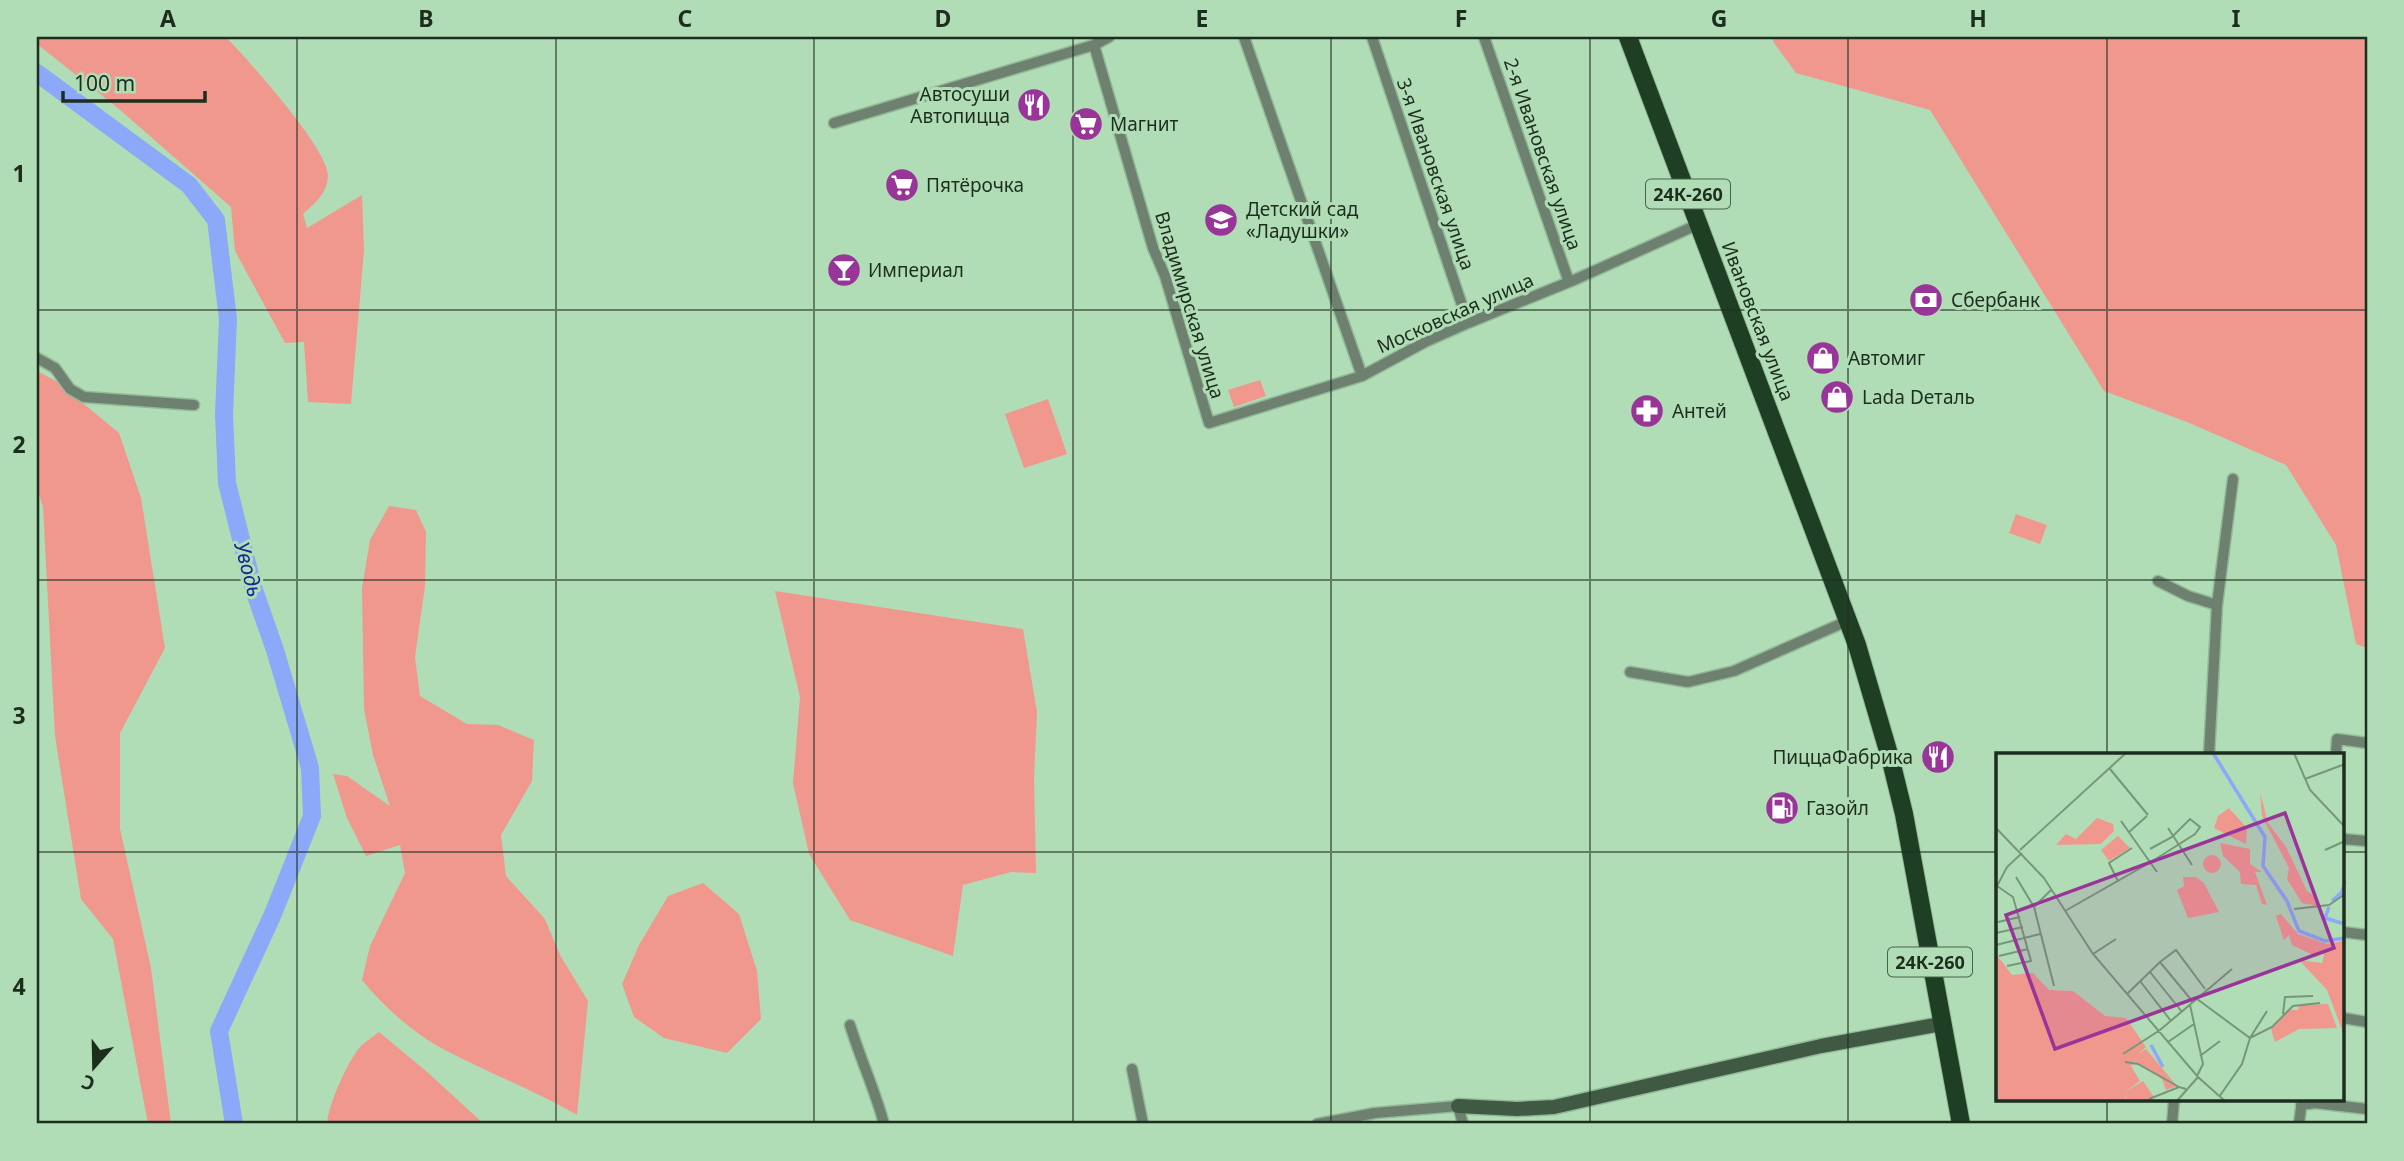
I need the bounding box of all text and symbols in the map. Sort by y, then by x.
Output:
text: A [160,2,176,34]
text: B [418,2,434,34]
text: C [678,2,693,34]
text: D [935,2,951,34]
text: E [1196,2,1208,34]
text: F [1455,2,1467,34]
text: G [1711,2,1727,34]
text: H [1969,2,1987,34]
text: I [2232,2,2241,34]
street label: 2-я Ивановская улица [1498,54,1588,254]
scale bar [63,60,205,104]
text: 100 m [74,69,135,97]
street label: 3-я Ивановская улица [1391,74,1481,274]
place label: Автосуши Автопицца [910,81,1010,129]
restaurant icon: Автосуши Автопицца [1015,86,1053,124]
supermarket icon: Магнит [1067,105,1105,143]
place label: Магнит [1110,111,1179,137]
text: 1 [12,157,26,189]
supermarket icon: Пятёрочка [883,166,921,204]
place label: Пятёрочка [926,172,1024,198]
road number: 24К-260 [1646,180,1730,209]
place label: Детский сад «Ладушки» [1246,196,1359,244]
school or university icon: Детский сад «Ладушки» [1202,201,1240,239]
street label: Владимирская улица [1149,208,1231,402]
street label: Ивановская улица [1716,238,1800,404]
bar icon: Империал [825,251,863,289]
place label: Империал [868,257,964,283]
street label: Московская улица [1373,267,1537,359]
bank icon: Сбербанк [1907,281,1945,319]
place label: Сбербанк [1951,287,2040,313]
shop icon: Автомиг [1804,339,1842,377]
place label: Автомиг [1848,345,1925,371]
shop icon: Lada Dеталь [1818,378,1856,416]
place label: Lada Dеталь [1862,384,1975,410]
pharmacy icon: Антей [1628,392,1666,430]
place label: Антей [1672,398,1727,424]
text: 2 [12,428,26,460]
water label: Уводь [228,538,270,600]
text: 3 [12,699,26,731]
restaurant icon: ПиццаФабрика [1919,738,1957,776]
place label: ПиццаФабрика [1772,744,1913,770]
inset map [1996,753,2344,1102]
fuel station icon: Газойл [1763,789,1801,827]
place label: Газойл [1806,795,1869,821]
road number: 24К-260 [1888,947,1972,976]
text: 4 [12,970,26,1002]
north arrow [60,1032,130,1102]
text: С [78,1069,98,1097]

